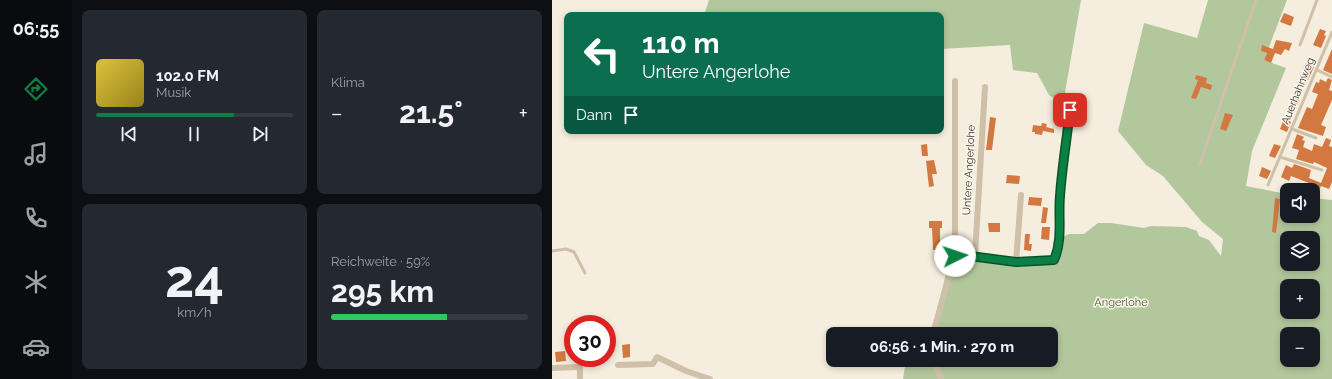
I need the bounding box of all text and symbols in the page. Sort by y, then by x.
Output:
text: 06:55 [13,18,59,39]
text: 110 m [642,27,720,60]
icon: left [576,28,628,80]
street label: Auerhahnweg [1279,56,1317,126]
text: Untere Angerlohe [642,61,790,82]
text: 102.0 FM [156,67,219,85]
icon: directions [22,75,50,103]
text: Klima [331,75,365,90]
text: Musik [156,85,191,100]
pin [1053,93,1087,127]
text: 21.5° [399,95,463,130]
icon: arrive [1059,99,1081,121]
text: − [331,100,343,126]
text: + [519,100,528,126]
icon: arrive [620,104,642,126]
text: Dann [576,106,612,124]
icon: previous [118,123,140,145]
icon: pause [183,123,205,145]
icon: next [249,123,271,145]
street label: Untere Angerlohe [960,124,978,216]
icon: music [22,140,50,168]
map controls [1280,183,1320,367]
button: sound [1280,183,1320,223]
icon: phone [22,204,50,232]
button: layers [1280,231,1320,271]
position arrow [934,235,976,277]
text: 24 [165,248,224,309]
text: Reichweite · 59% [331,254,430,269]
icon: climate [22,268,50,296]
text: 295 km [331,274,434,309]
button: + [1280,279,1320,319]
park label: Angerlohe [1094,296,1148,309]
text: km/h [177,305,212,320]
speed limit sign: 30 [564,315,616,367]
button: − [1280,327,1320,367]
icon: car [22,333,50,361]
text: 06:56 · 1 Min. · 270 m [870,338,1014,356]

